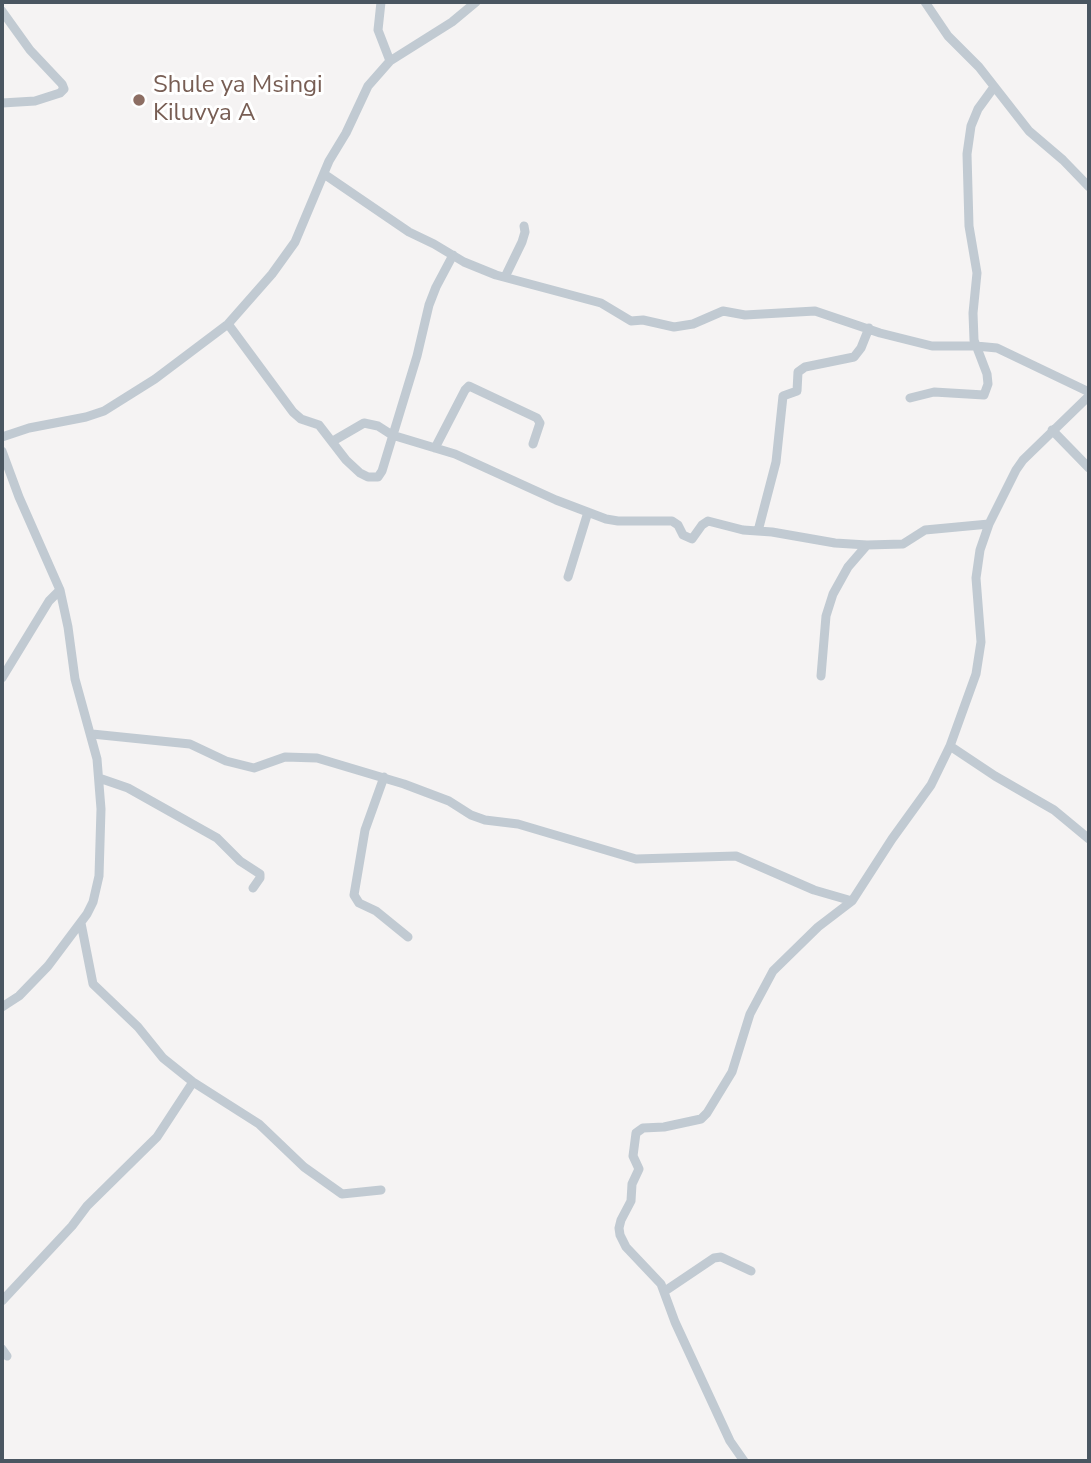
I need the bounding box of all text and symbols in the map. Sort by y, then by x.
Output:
place label: Shule ya Msingi Kiluvya A [153,72,323,128]
marker: Shule ya Msingi Kiluvya A [131,92,147,108]

